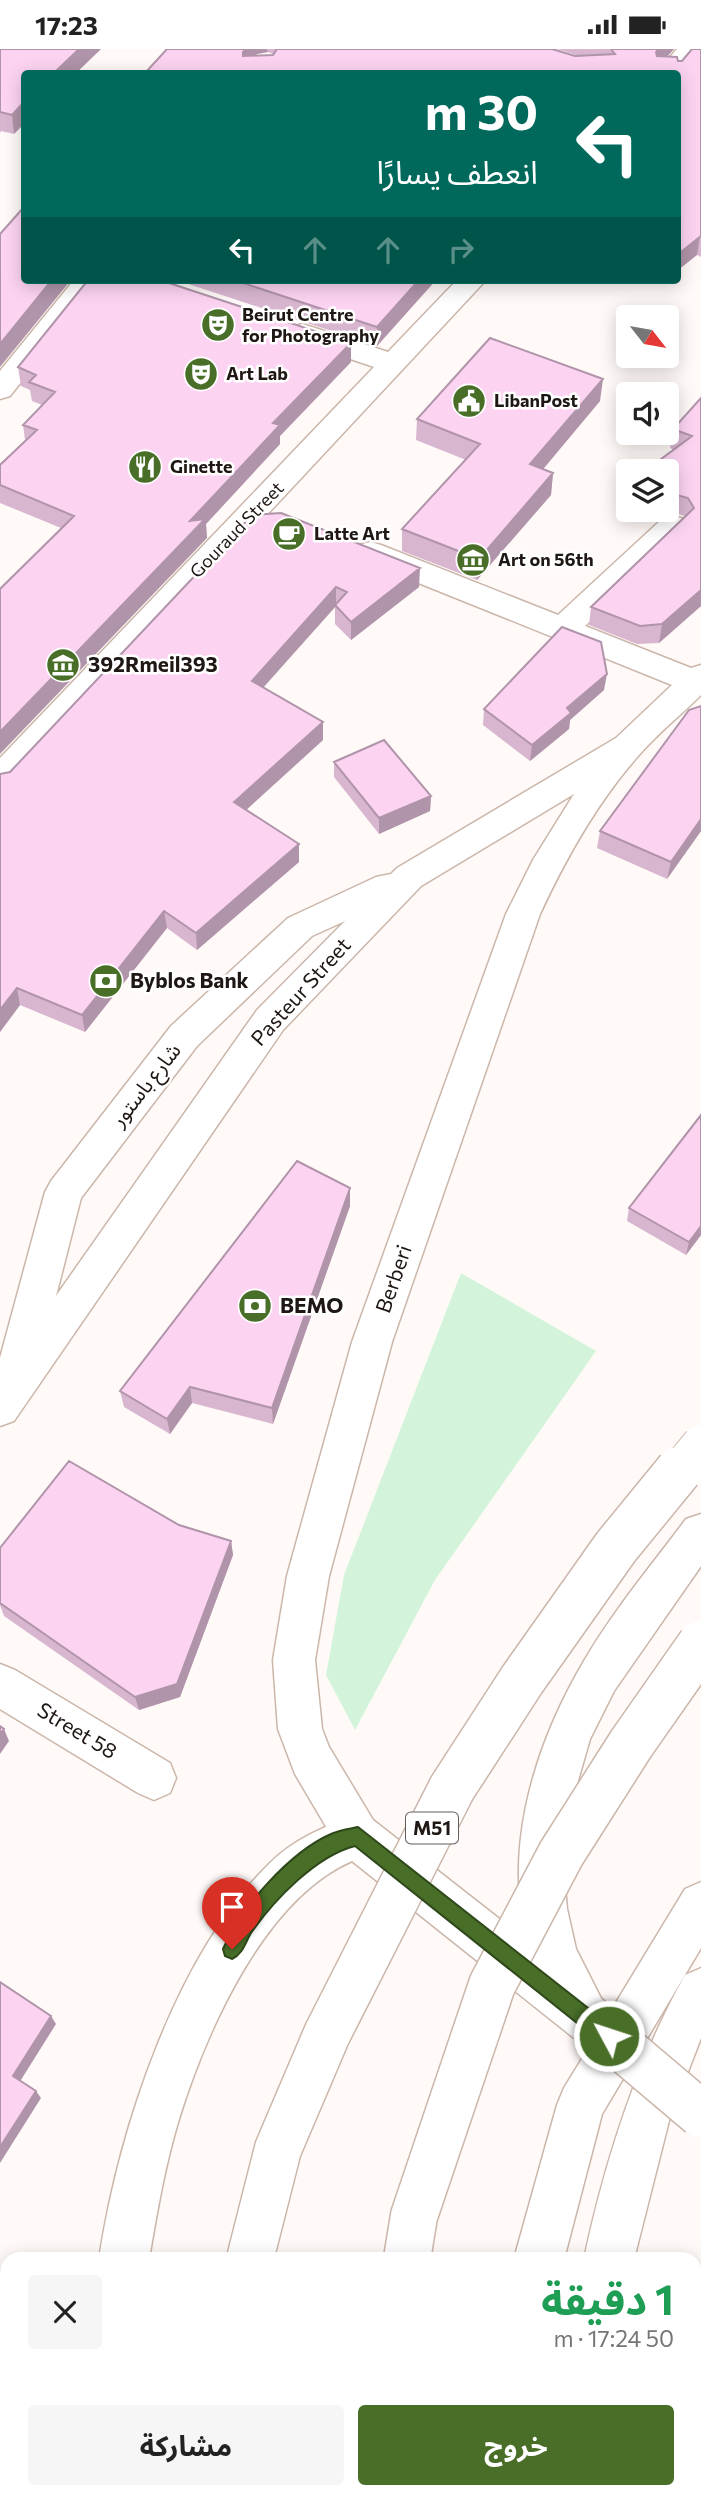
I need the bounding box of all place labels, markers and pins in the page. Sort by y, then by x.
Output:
place label: Beirut Centre for Photography [242,303,379,346]
theatre icon: Beirut Centre for Photography [199,306,237,344]
theatre icon: Art Lab [182,355,220,393]
place label: Art Lab [226,362,288,384]
public building icon: LibanPost [450,382,488,420]
place label: LibanPost [494,389,578,411]
restaurant icon: Ginette [126,448,164,486]
place label: Ginette [170,455,233,477]
cafe icon: Latte Art [270,515,308,553]
place label: Latte Art [314,522,390,544]
museum icon: Art on 56th [454,541,492,579]
place label: Art on 56th [498,548,594,570]
museum icon: 392Rmeil393 [44,646,82,684]
place label: 392Rmeil393 [88,651,218,676]
bank icon: Byblos Bank [87,962,125,1000]
place label: Byblos Bank [130,967,249,992]
bank icon: BEMO [236,1287,274,1325]
place label: BEMO [280,1292,343,1317]
pin [202,1877,262,1949]

